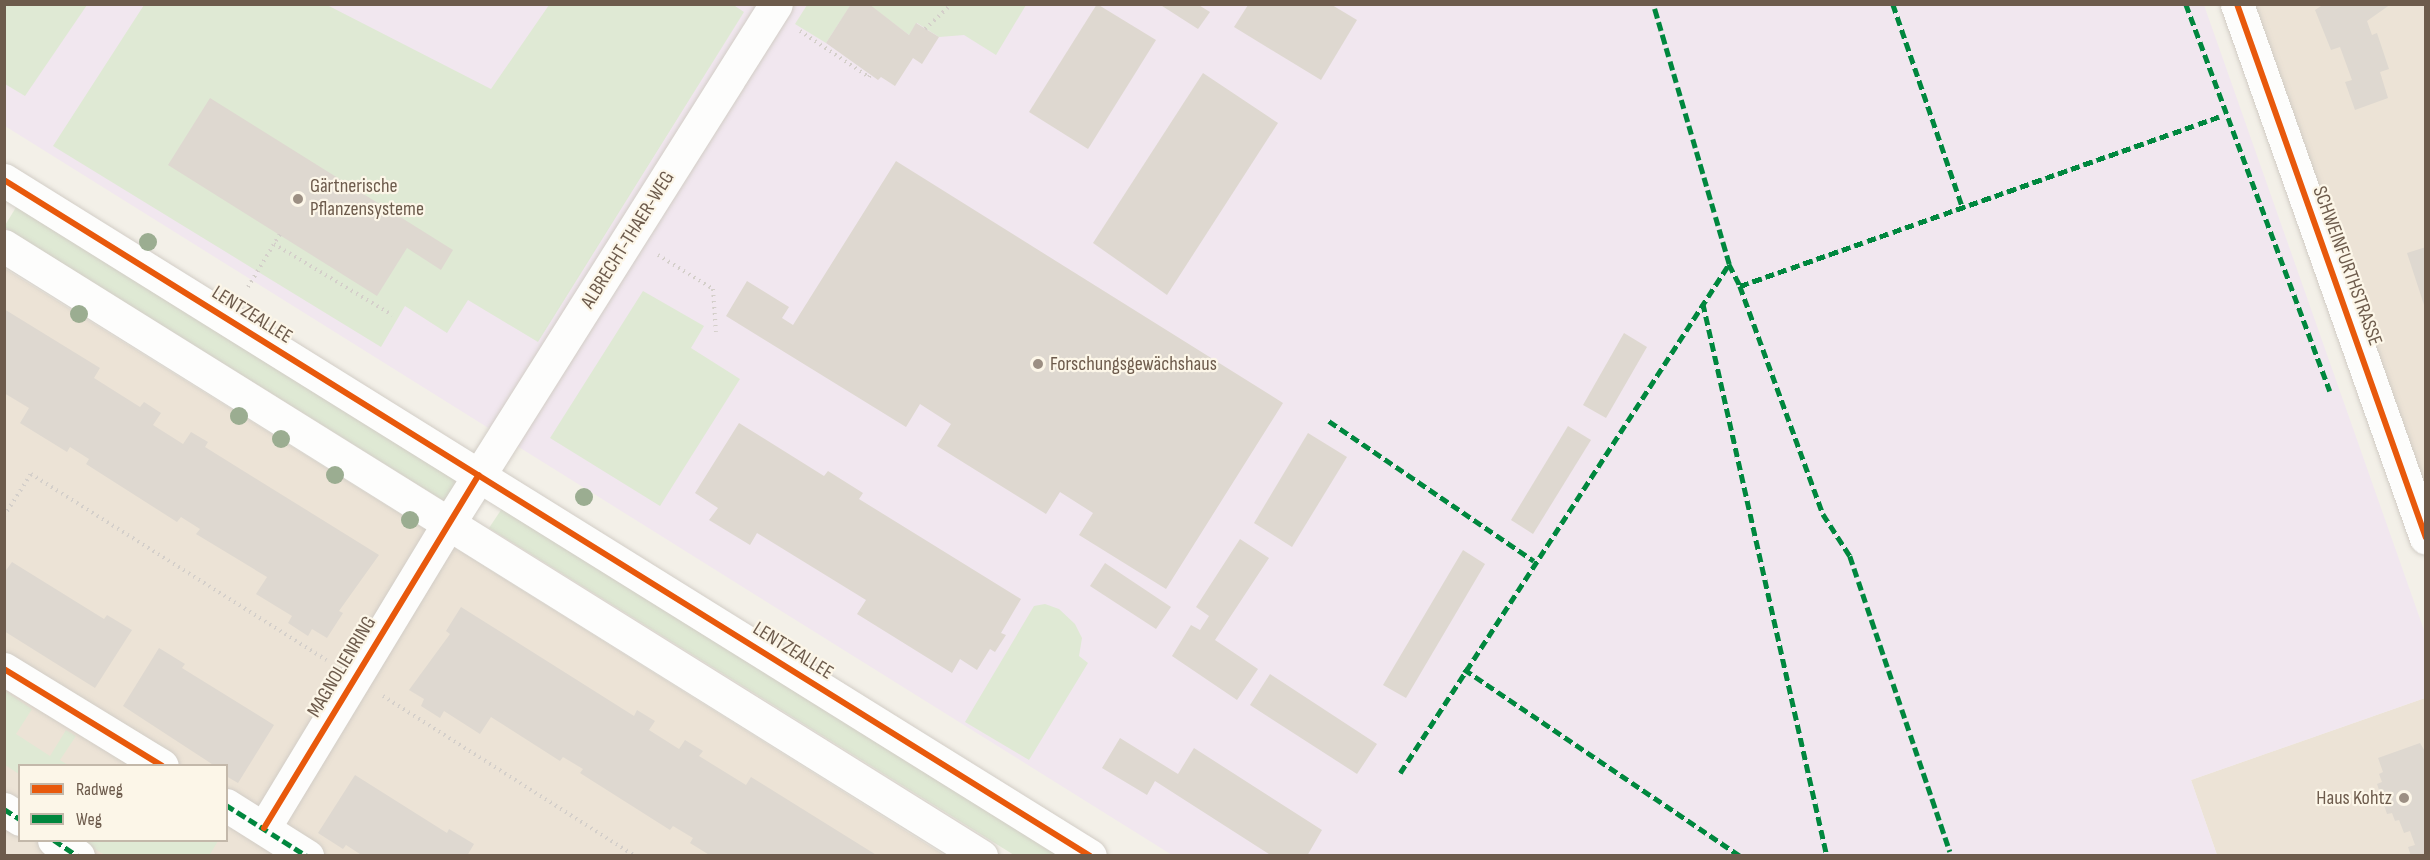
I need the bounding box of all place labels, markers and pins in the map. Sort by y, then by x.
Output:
place label: Gärtnerische Pflanzensysteme [310,175,424,222]
marker: Gärtnerische Pflanzensysteme [291,192,305,206]
place label: Forschungsgewächshaus [1050,352,1217,376]
marker: Forschungsgewächshaus [1031,357,1045,371]
place label: Haus Kohtz [2316,786,2392,810]
marker: Haus Kohtz [2397,791,2411,805]

